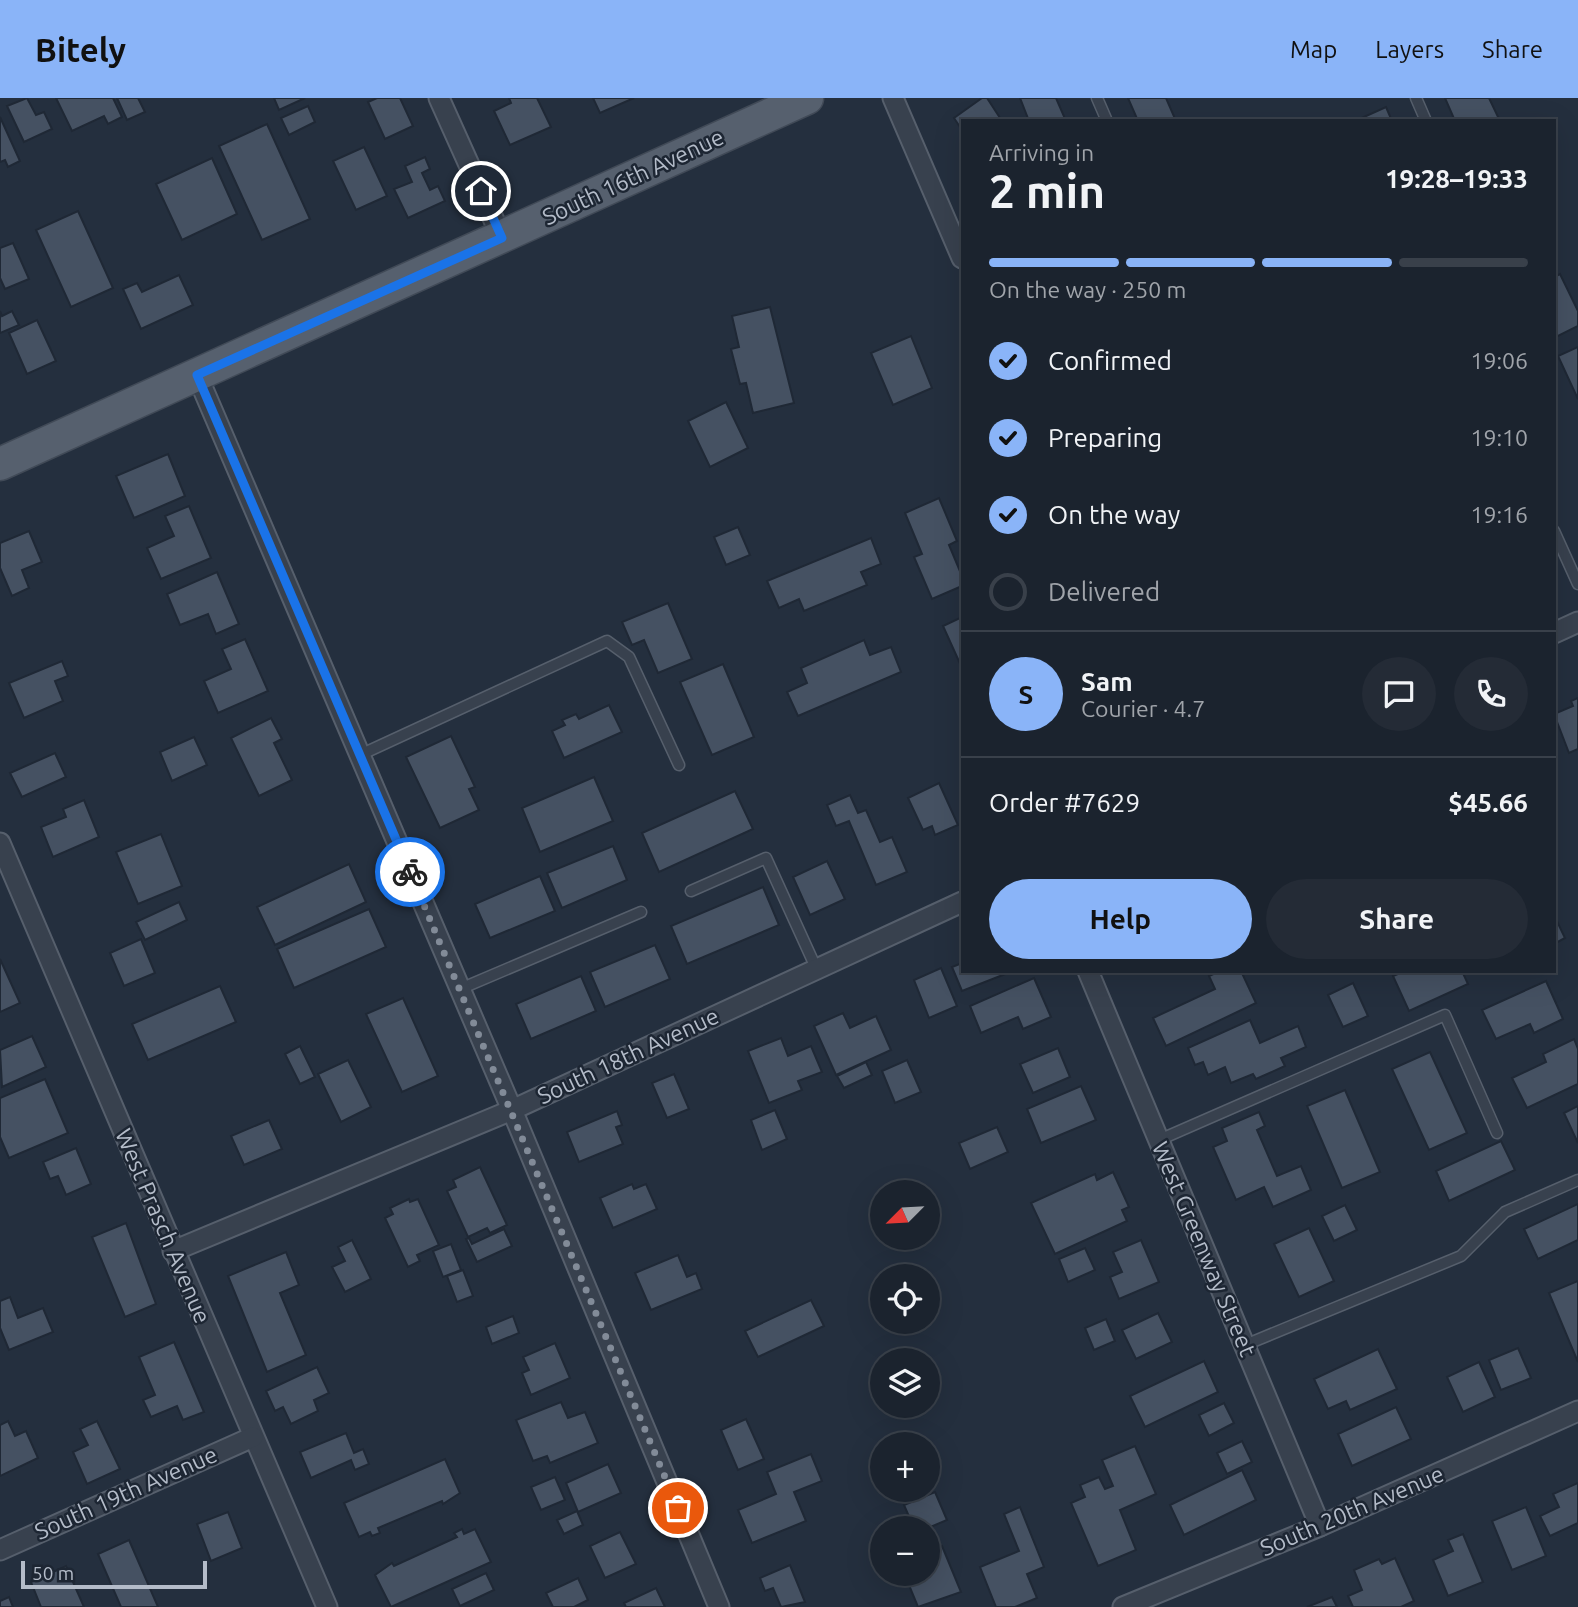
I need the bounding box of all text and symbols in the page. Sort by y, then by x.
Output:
text: Bitely [35,31,126,68]
text: Map [1290,36,1337,63]
text: Layers [1375,36,1444,63]
text: Share [1482,36,1543,63]
street label: South 16th Avenue [538,124,727,229]
text: Arriving in [989,140,1094,165]
pin [451,161,511,221]
text: 19:28–19:33 [1385,164,1528,193]
text: 2 min [989,165,1105,217]
icon: home [462,172,500,210]
text: On the way · 250 m [989,277,1186,302]
icon: check [989,342,1027,380]
text: Confirmed [1048,346,1172,375]
text: 19:06 [1470,348,1528,373]
icon: check [989,419,1027,457]
text: Preparing [1048,423,1162,452]
text: 19:10 [1470,425,1528,450]
icon: check [989,496,1027,534]
text: On the way [1048,500,1180,529]
text: 19:16 [1470,502,1528,527]
text: Delivered [1048,577,1160,606]
button: chat [1362,657,1436,731]
button: phone [1454,657,1528,731]
text: Sam [1081,667,1133,696]
text: S [1019,680,1033,709]
text: Courier · 4.7 [1081,696,1205,721]
text: Order #7629 [989,788,1140,817]
text: $45.66 [1448,788,1528,817]
courier [375,837,445,907]
icon: bike [391,853,429,891]
button: Help [989,879,1252,959]
button: Share [1266,879,1528,959]
street label: South 18th Avenue [533,1003,722,1108]
street label: West Prasch Avenue [111,1125,216,1327]
street label: West Greenway Street [1148,1138,1261,1360]
north arrow [870,1180,940,1250]
map controls [870,1180,940,1586]
button: locate [870,1264,940,1334]
button: layers [870,1348,940,1418]
button: + [870,1432,940,1502]
street label: South 19th Avenue [31,1441,221,1544]
street label: South 20th Avenue [1256,1461,1447,1561]
pin [648,1478,708,1538]
icon: bag [659,1489,697,1527]
button: − [870,1516,940,1586]
scale bar [21,1558,206,1590]
text: 50 m [32,1562,74,1584]

